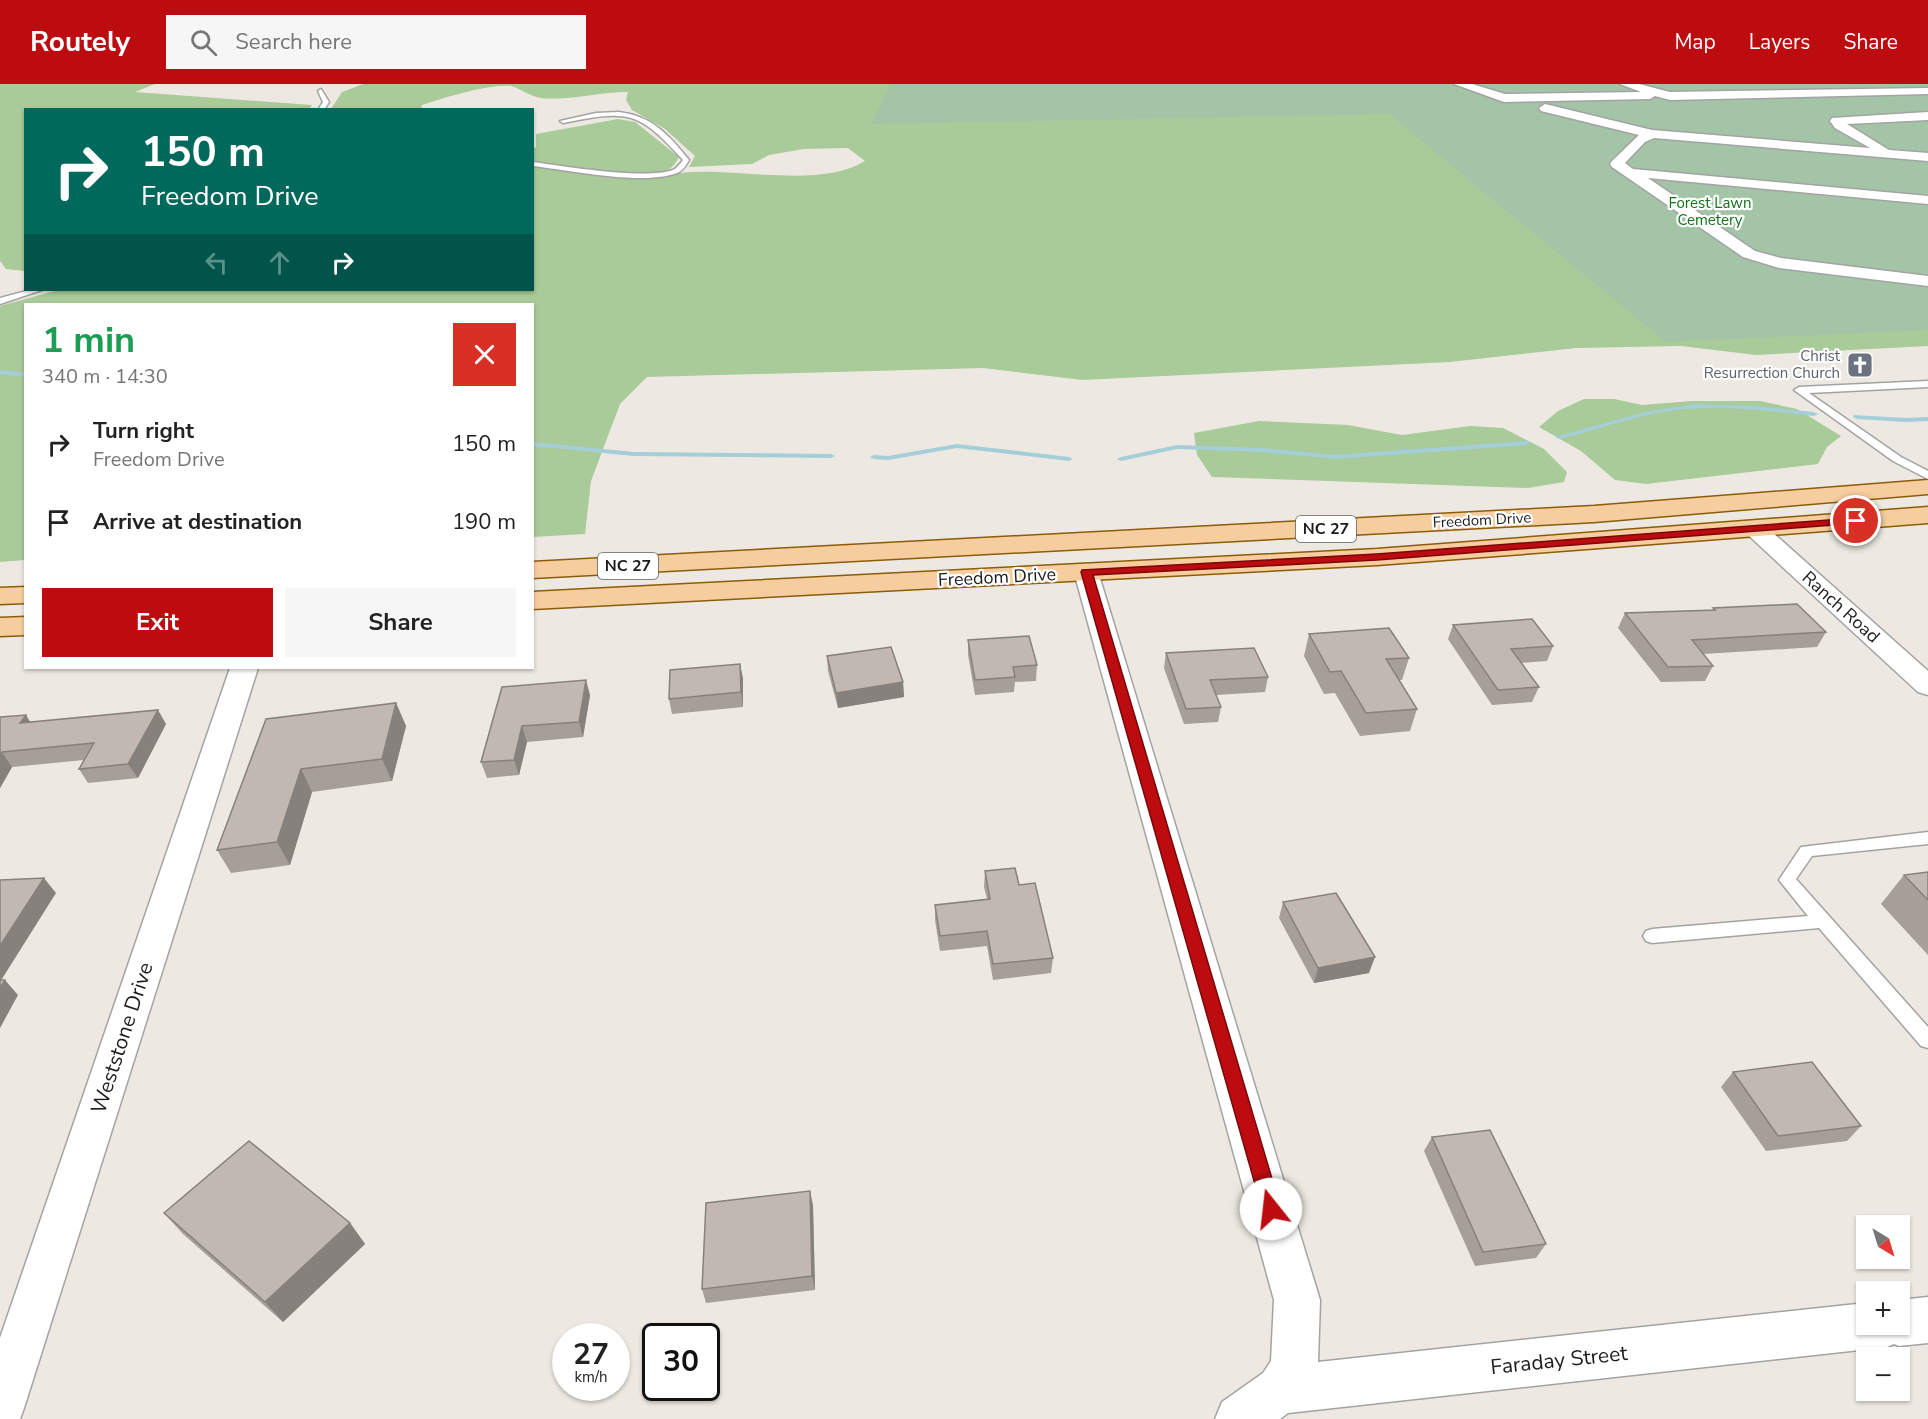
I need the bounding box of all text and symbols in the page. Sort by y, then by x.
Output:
search box [166,15,586,69]
text: Routely [30,23,130,61]
icon: search [187,26,220,59]
text: Search here [235,27,352,57]
text: Map [1674,28,1716,56]
text: Layers [1749,28,1810,56]
text: Share [1843,28,1898,56]
text: 150 m [141,124,265,181]
icon: right [42,132,120,210]
text: Freedom Drive [141,178,319,215]
park label: Forest Lawn Cemetery [1669,193,1751,230]
icon: left [200,246,233,279]
icon: ahead [263,246,296,279]
icon: right [326,246,359,279]
text: 1 min [42,316,135,365]
button: close [453,323,516,386]
place label: Christ Resurrection Church [1704,346,1841,383]
church icon: Christ Resurrection Church [1845,350,1875,380]
text: 340 m · 14:30 [42,363,168,390]
text: Turn right [93,416,194,446]
icon: right [42,428,75,461]
text: 150 m [452,429,516,459]
text: Freedom Drive [93,446,225,473]
pin [1830,495,1881,546]
icon: arrive [1839,504,1872,537]
icon: arrive [42,506,75,539]
text: Arrive at destination [93,507,302,537]
text: 190 m [452,507,516,537]
street label: Freedom Drive [1432,507,1532,533]
road number: NC 27 [1296,516,1356,542]
road number: NC 27 [598,553,658,579]
street label: Freedom Drive [937,562,1057,592]
street label: Ranch Road [1797,566,1885,648]
button: Exit [42,588,273,657]
button: Share [285,588,516,657]
street label: Weststone Drive [84,959,160,1117]
position arrow [1239,1177,1303,1241]
north arrow [1856,1215,1910,1269]
map controls [1856,1215,1910,1401]
button: + [1856,1281,1910,1335]
speed limit sign: 30 [642,1323,720,1401]
text: 27 [573,1334,609,1375]
street label: Faraday Street [1489,1339,1629,1381]
button: − [1856,1347,1910,1401]
text: km/h [574,1367,608,1387]

